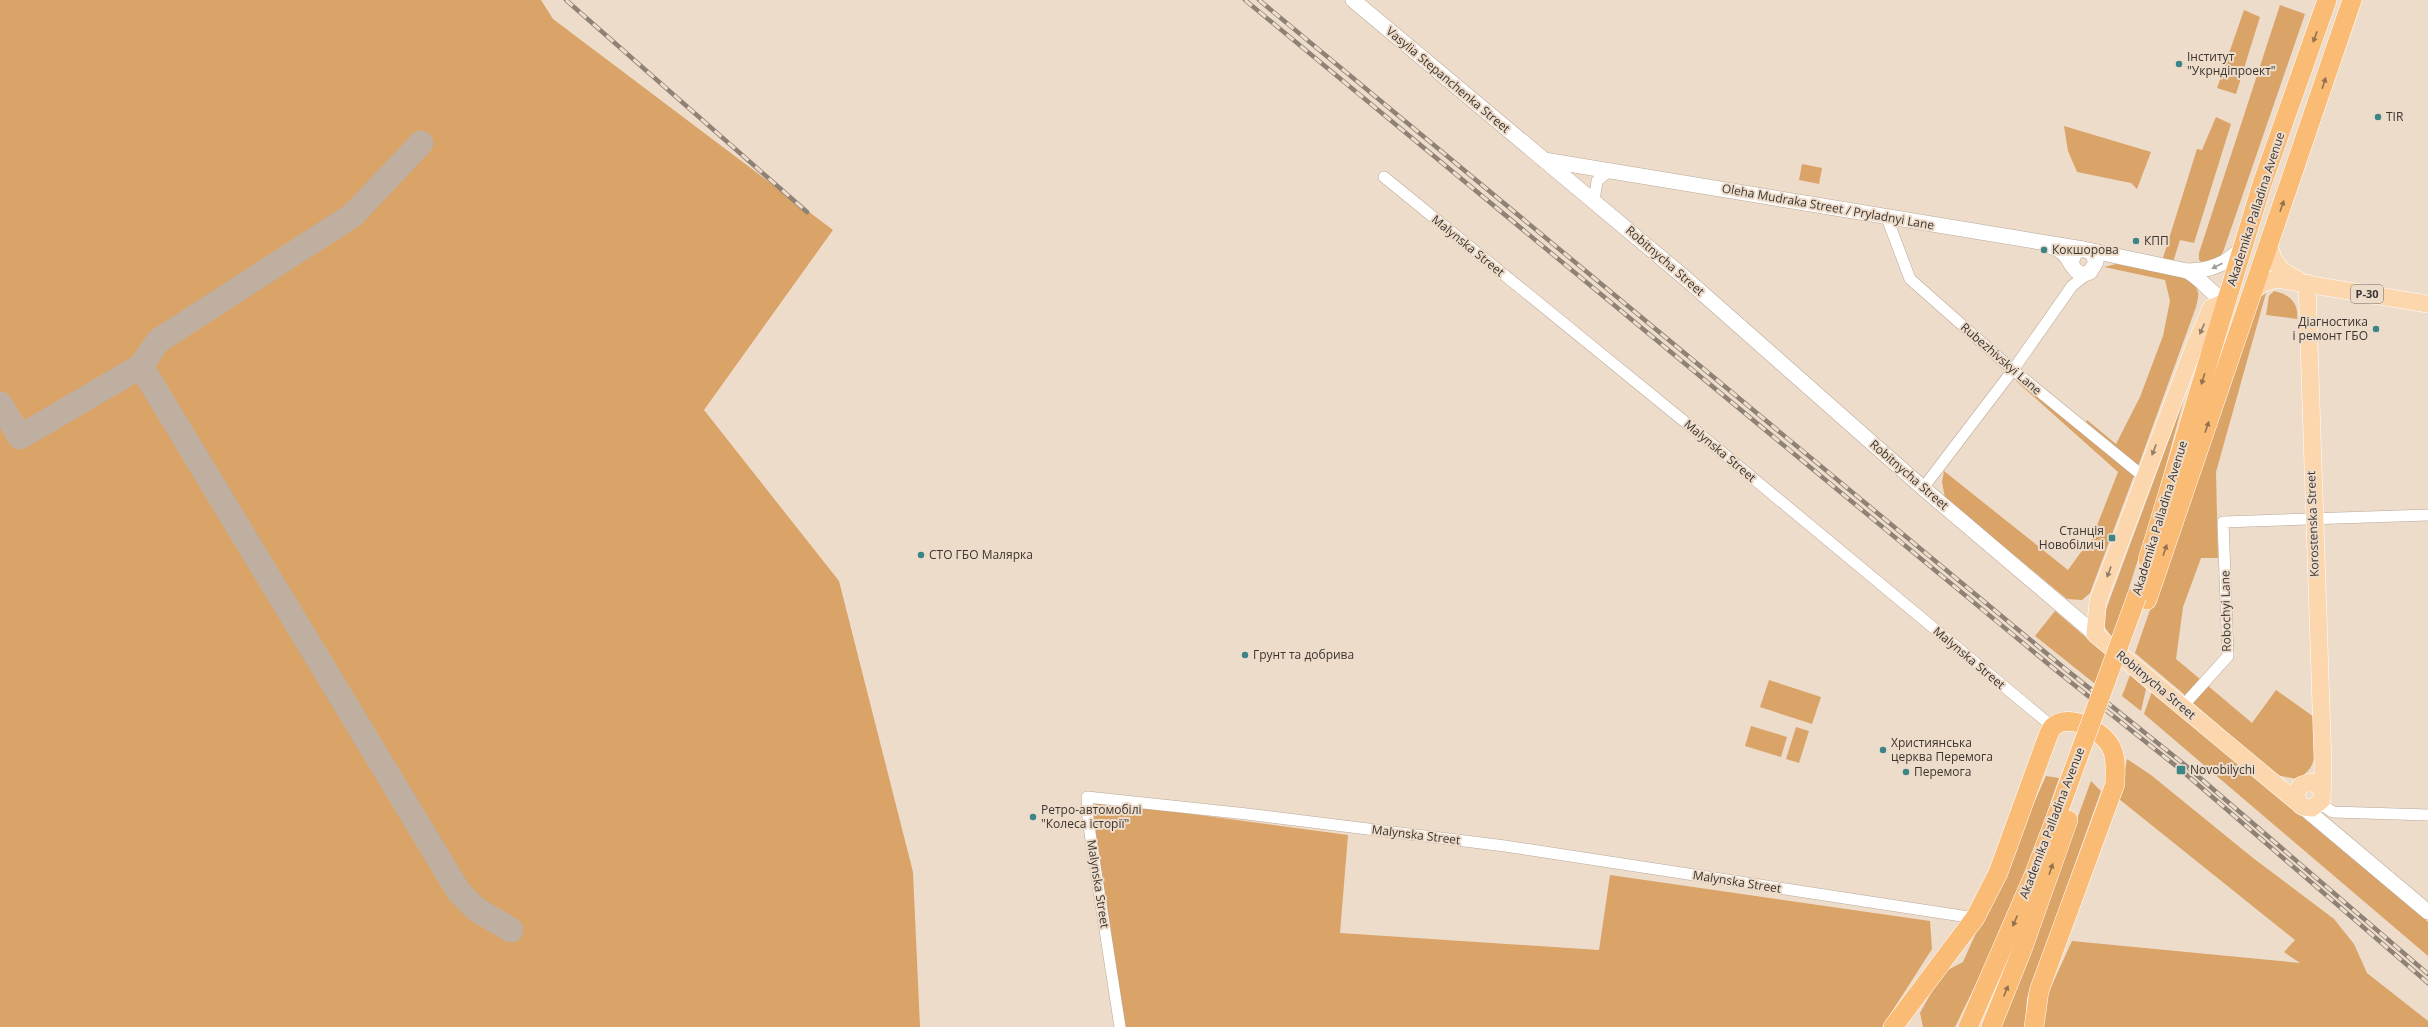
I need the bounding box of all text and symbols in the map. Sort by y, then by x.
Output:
street label: Vasylia Stepanchenka Street [1383,23,1514,137]
one-way arrow [2311,31,2317,43]
place label: Інститут "Укрндіпроект" [2187,48,2276,79]
marker: Інститут "Укрндіпроект" [2174,59,2184,69]
one-way arrow [2321,77,2327,89]
place label: TIR [2386,108,2404,125]
marker: TIR [2373,112,2383,122]
street label: Akademika Palladina Avenue [2223,130,2289,288]
street label: Oleha Mudraka Street / Pryladnyi Lane [1721,179,1936,234]
one-way arrow [2279,200,2285,212]
street label: Malynska Street [1428,211,1508,280]
street label: Robitnycha Street [1622,222,1708,300]
place label: КПП [2144,232,2169,249]
marker: КПП [2131,236,2141,246]
place label: Кокшорова [2052,241,2119,258]
marker: Кокшорова [2039,245,2049,255]
one-way arrow [2212,262,2223,269]
road number: Р-30 [2351,285,2383,303]
place label: Діагностика і ремонт ГБО [2292,313,2368,344]
street label: Rubezhivskyi Lane [1957,319,2046,399]
one-way arrow [2199,323,2205,334]
marker: Діагностика і ремонт ГБО [2371,324,2381,334]
one-way arrow [2200,373,2206,385]
street label: Malynska Street [1681,415,1760,486]
one-way arrow [2204,420,2210,432]
street label: Robitnycha Street [1866,436,1952,514]
street label: Akademika Palladina Avenue [2128,438,2191,597]
one-way arrow [2151,444,2157,456]
street label: Korostenska Street [2302,471,2323,577]
place label: Станція Новобіличі [2039,522,2104,553]
marker: Станція Новобіличі [2107,533,2117,543]
one-way arrow [2162,543,2168,555]
place label: СТО ГБО Малярка [929,546,1033,563]
marker: СТО ГБО Малярка [916,550,926,560]
one-way arrow [2106,566,2112,578]
street label: Robochyi Lane [2216,570,2235,652]
street label: Malynska Street [1930,622,2009,693]
place label: Грунт та добрива [1253,646,1354,663]
street label: Robitnycha Street [2113,646,2200,723]
marker: Грунт та добрива [1240,650,1250,660]
place label: Християнська церква Перемога [1891,734,1993,765]
street label: Akademika Palladina Avenue [2015,744,2088,901]
marker: Християнська церква Перемога [1878,745,1888,755]
place label: Novobilychi [2190,761,2255,778]
place label: Перемога [1914,763,1971,780]
marker: Novobilychi [2175,764,2187,776]
marker: Перемога [1901,767,1911,777]
place label: Ретро-автомобілі "Колеса історії" [1041,801,1142,832]
marker: Ретро-автомобілі "Колеса історії" [1028,812,1038,822]
street label: Malynska Street [1371,821,1461,848]
street label: Malynska Street [1083,839,1114,929]
one-way arrow [2049,863,2055,875]
street label: Malynska Street [1692,866,1782,897]
one-way arrow [2011,915,2018,927]
one-way arrow [2003,984,2009,996]

